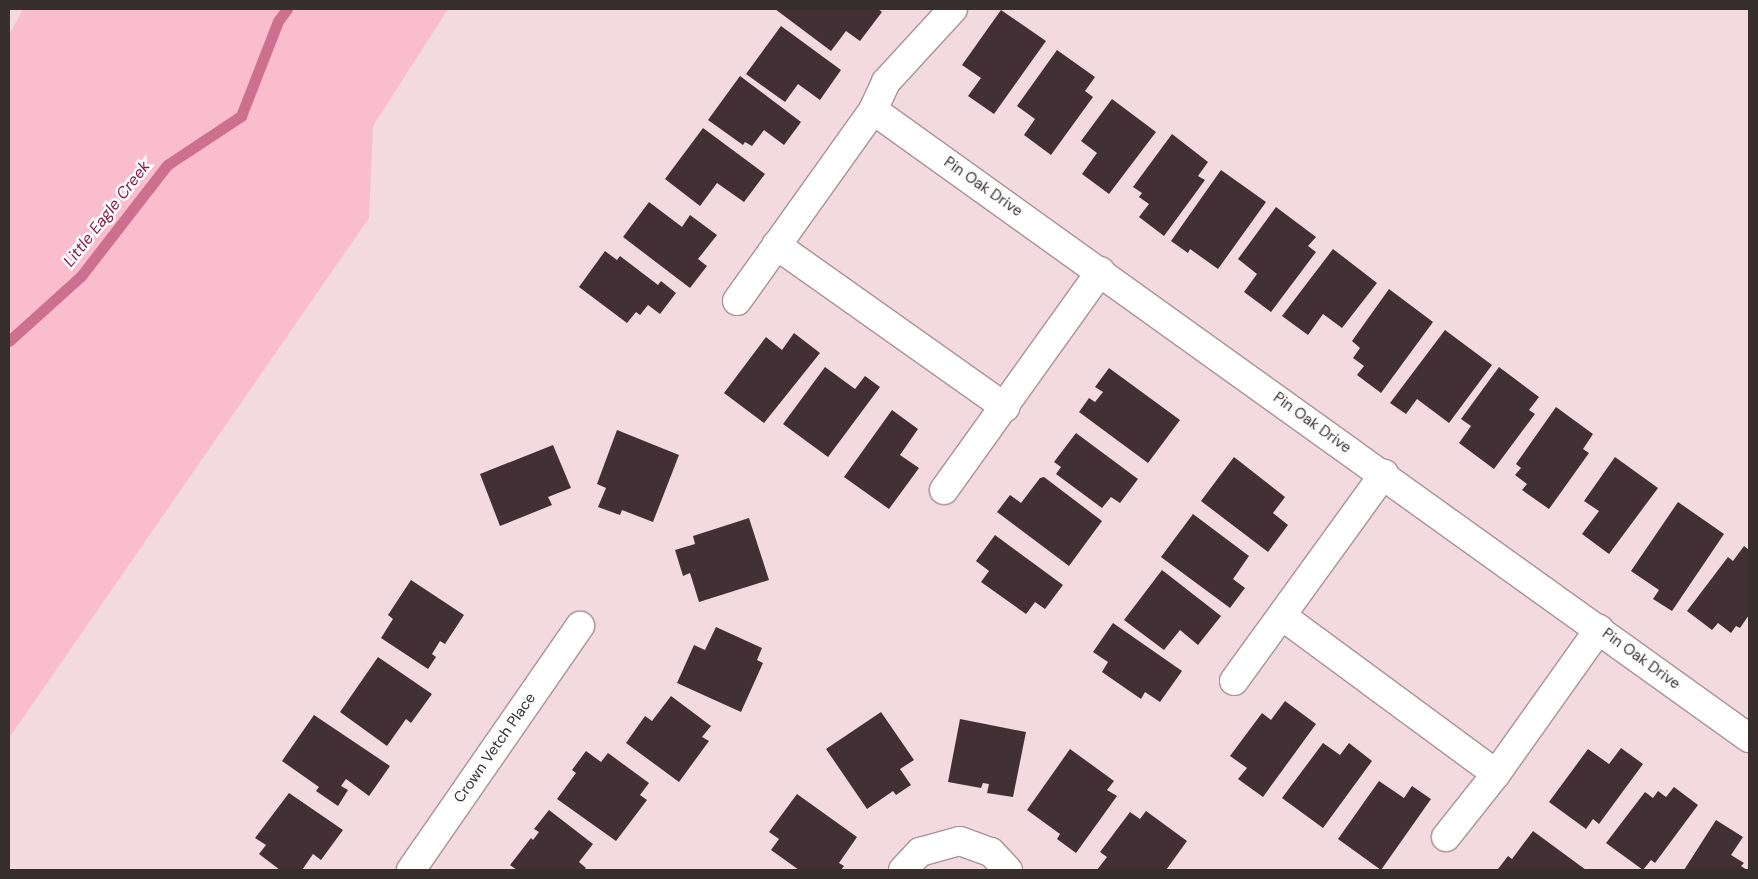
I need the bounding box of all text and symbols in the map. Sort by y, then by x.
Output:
street label: Pin Oak Drive [940,153,1026,221]
water label: Little Eagle Creek [60,157,154,271]
street label: Pin Oak Drive [1270,389,1354,457]
street label: Pin Oak Drive [1599,625,1683,693]
street label: Crown Vetch Place [450,690,540,806]

